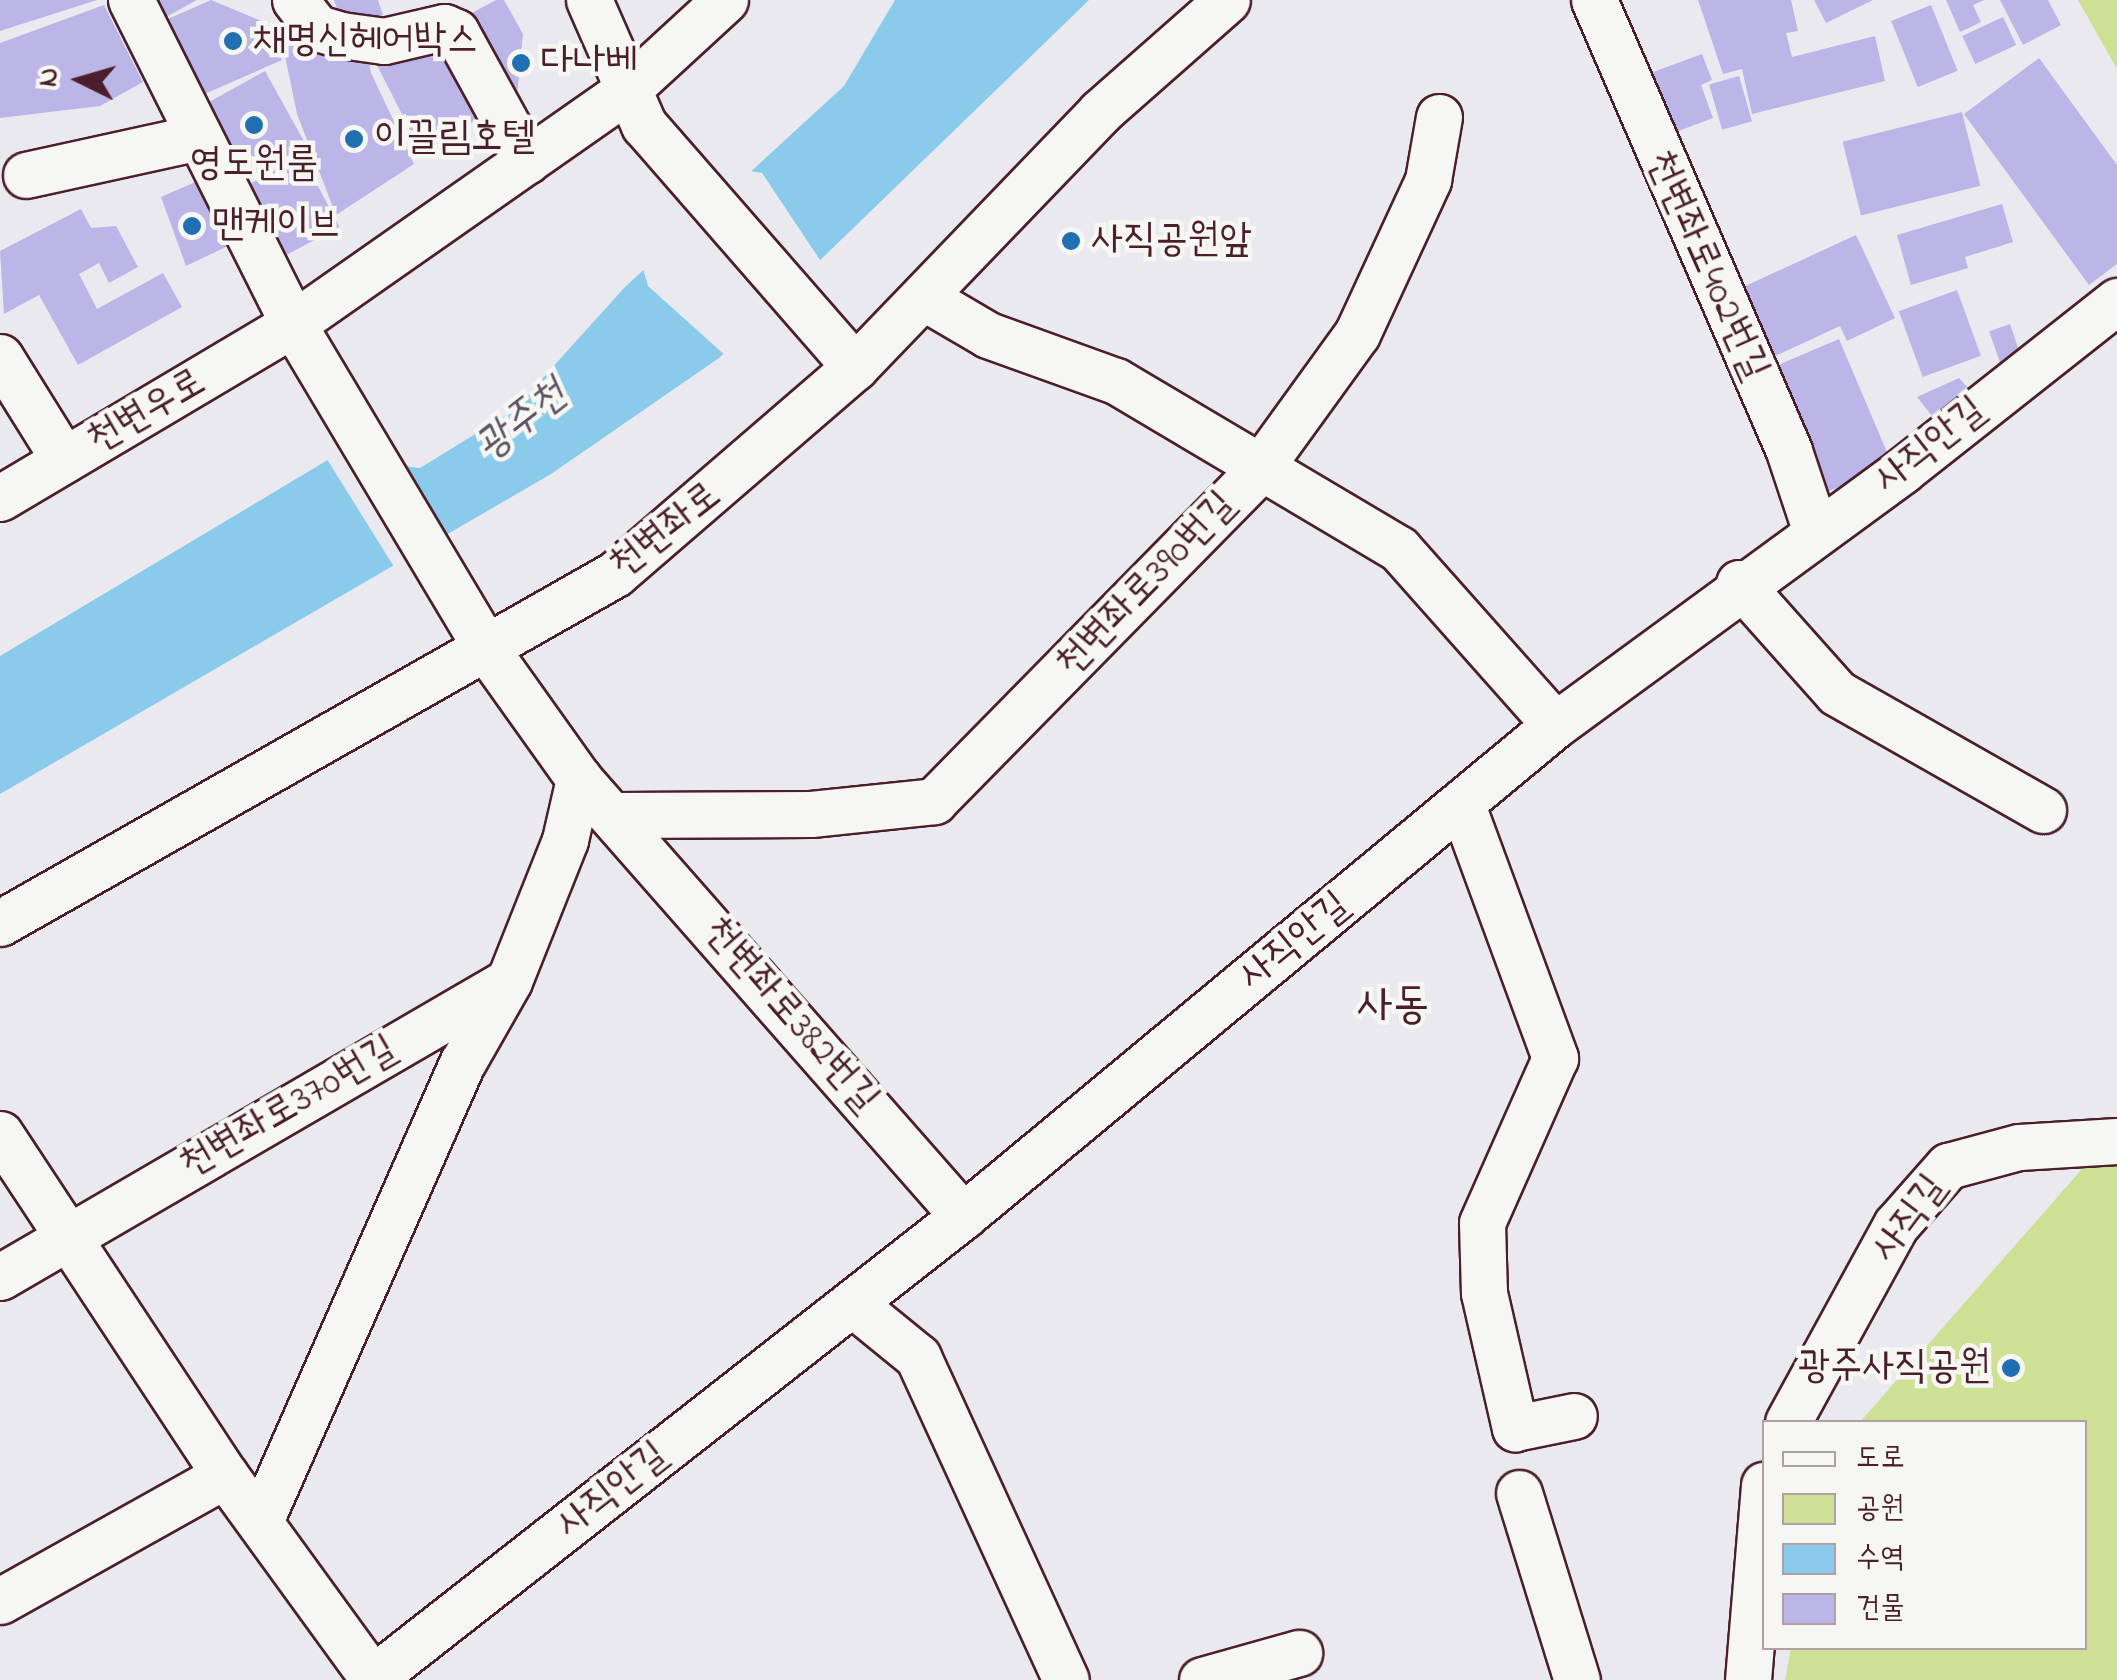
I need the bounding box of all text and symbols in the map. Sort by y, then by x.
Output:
place label: 채명신헤어박스 [253,17,478,65]
north arrow [30,30,130,130]
marker: 채명신헤어박스 [222,30,244,52]
place label: 다나베 [541,39,638,87]
marker: 다나베 [510,52,532,74]
text: N [28,66,71,89]
marker: 영도원룸 [243,114,265,136]
place label: 이끌림호텔 [374,115,535,163]
marker: 이끌림호텔 [343,128,365,150]
place label: 영도원룸 [190,141,318,189]
street label: 천변좌로402번길 [1634,144,1778,388]
place label: 맨케이브 [212,202,341,250]
marker: 맨케이브 [181,215,203,237]
place label: 사직공원앞 [1091,217,1252,265]
marker: 사직공원앞 [1060,230,1082,252]
street label: 천변우로 [79,359,215,465]
water label: 광주천 [467,370,577,472]
street label: 사직안길 [1865,387,1997,505]
street label: 천변좌로 [600,472,732,590]
street label: 천변좌로390번길 [1047,482,1247,688]
street label: 사직안길 [1230,883,1360,1001]
street label: 천변좌로382번길 [692,908,888,1124]
district label: 사동 [1357,980,1429,1034]
street label: 천변좌로370번길 [172,1026,406,1190]
street label: 사직길 [1862,1166,1958,1272]
place label: 광주사직공원 [1798,1344,1991,1392]
marker: 광주사직공원 [2000,1357,2022,1379]
legend [1762,1420,2087,1650]
street label: 사직안길 [547,1432,679,1550]
text: 도로 [1856,1437,1904,1481]
text: 공원 [1856,1487,1904,1531]
text: 수역 [1856,1537,1904,1581]
text: 건물 [1856,1587,1904,1631]

